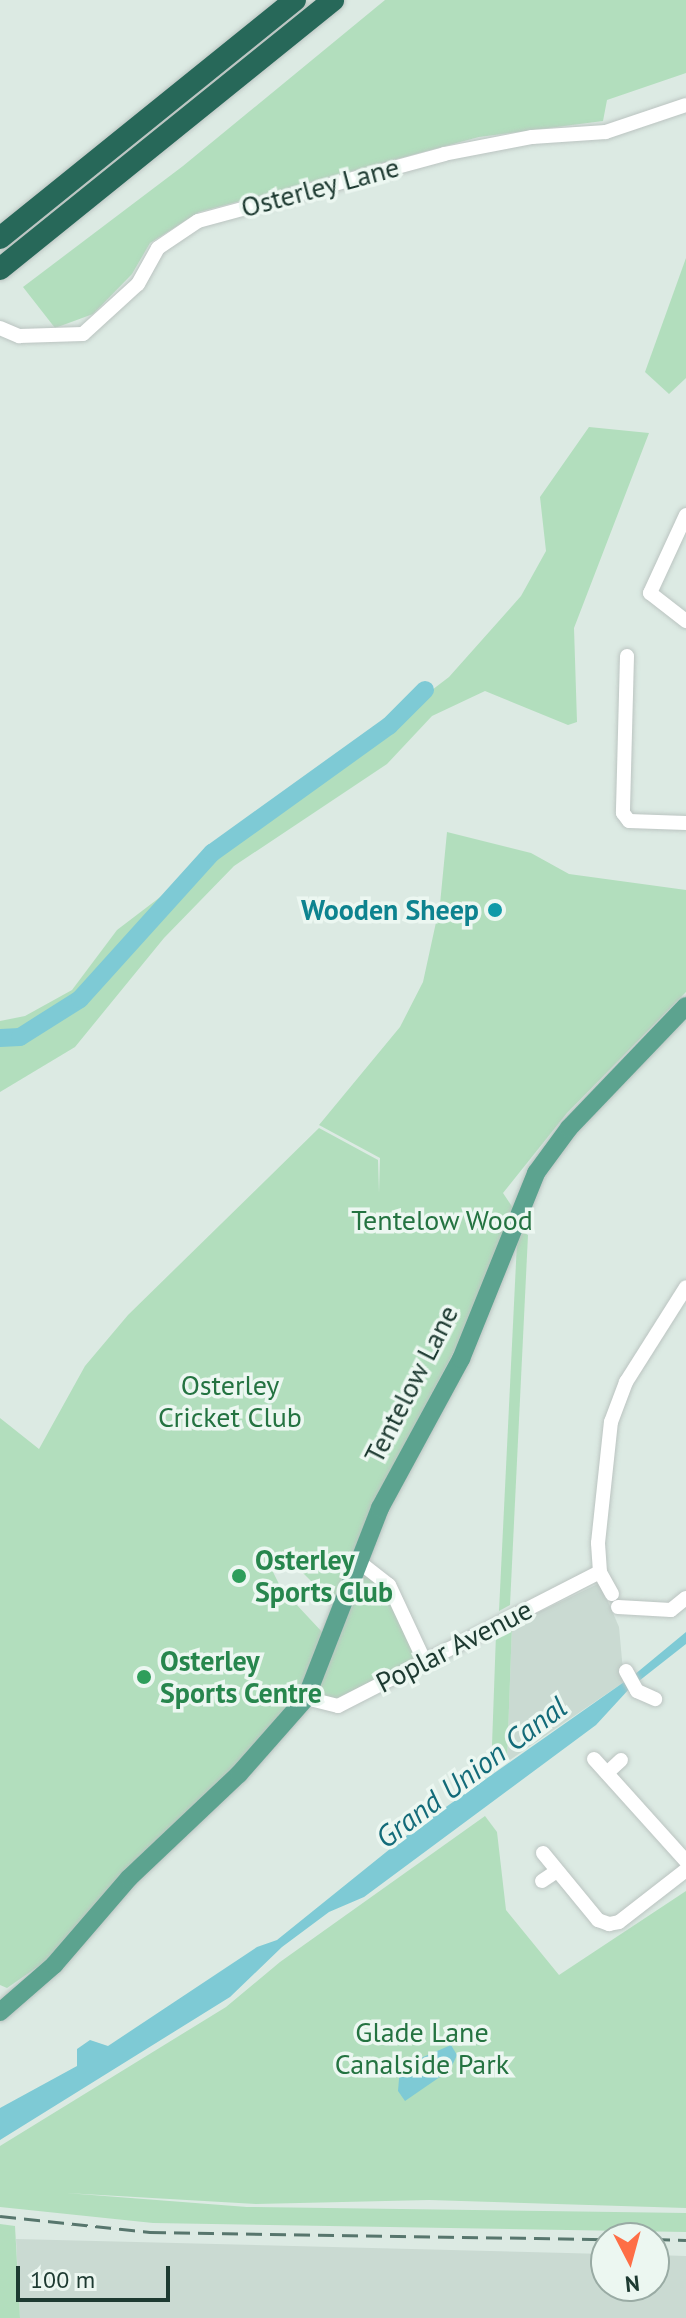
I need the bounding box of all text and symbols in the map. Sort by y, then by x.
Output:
street label: Osterley Lane [237,150,403,224]
place label: Wooden Sheep [301,893,479,927]
marker: Wooden Sheep [486,901,504,919]
park label: Tentelow Wood [351,1203,533,1237]
street label: Tentelow Lane [357,1299,465,1469]
park label: Osterley Cricket Club [158,1368,302,1434]
place label: Osterley Sports Club [255,1543,393,1609]
marker: Osterley Sports Club [230,1567,248,1585]
street label: Poplar Avenue [370,1592,538,1700]
place label: Osterley Sports Centre [160,1644,322,1710]
marker: Osterley Sports Centre [135,1668,153,1686]
water label: Grand Union Canal [368,1689,574,1855]
park label: Glade Lane Canalside Park [335,2015,509,2081]
north arrow [590,2222,670,2302]
scale bar [20,2250,174,2300]
text: 100 m [30,2264,95,2295]
text: N [624,2269,641,2299]

